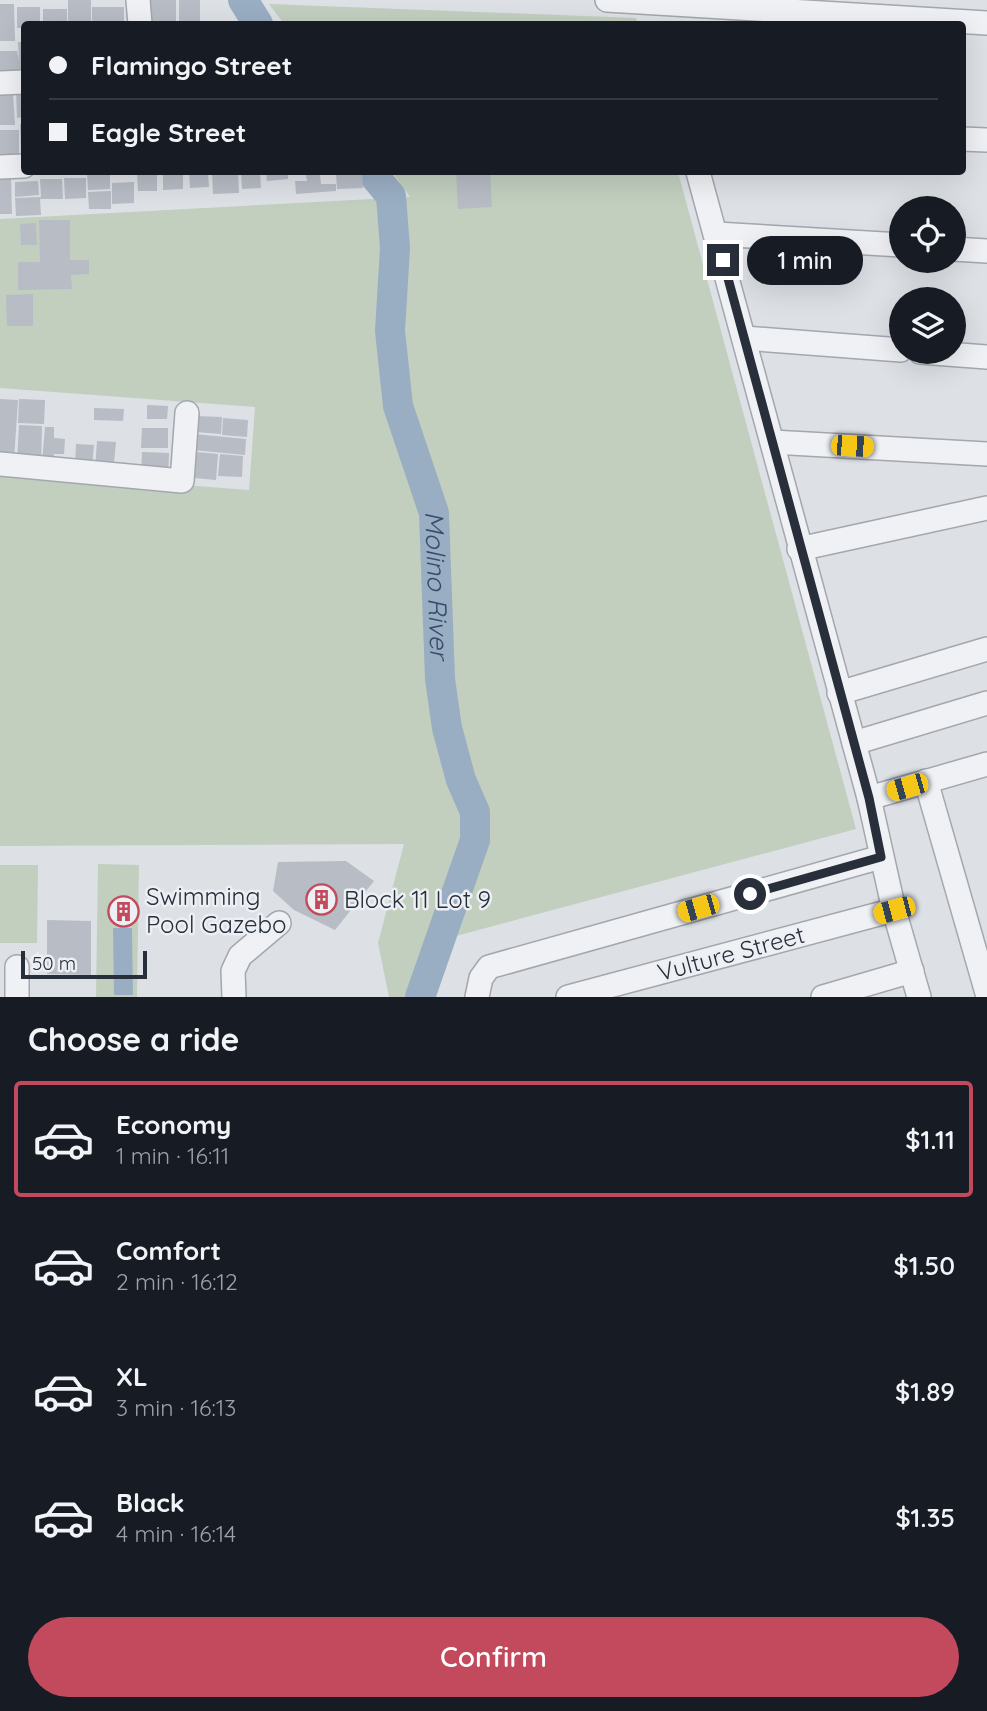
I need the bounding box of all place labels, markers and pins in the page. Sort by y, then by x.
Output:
place label: Swimming Pool Gazebo [146,881,287,939]
building icon: Block 11 Lot 9 [304,883,338,917]
place label: Block 11 Lot 9 [344,884,491,914]
building icon: Swimming Pool Gazebo [106,894,140,928]

